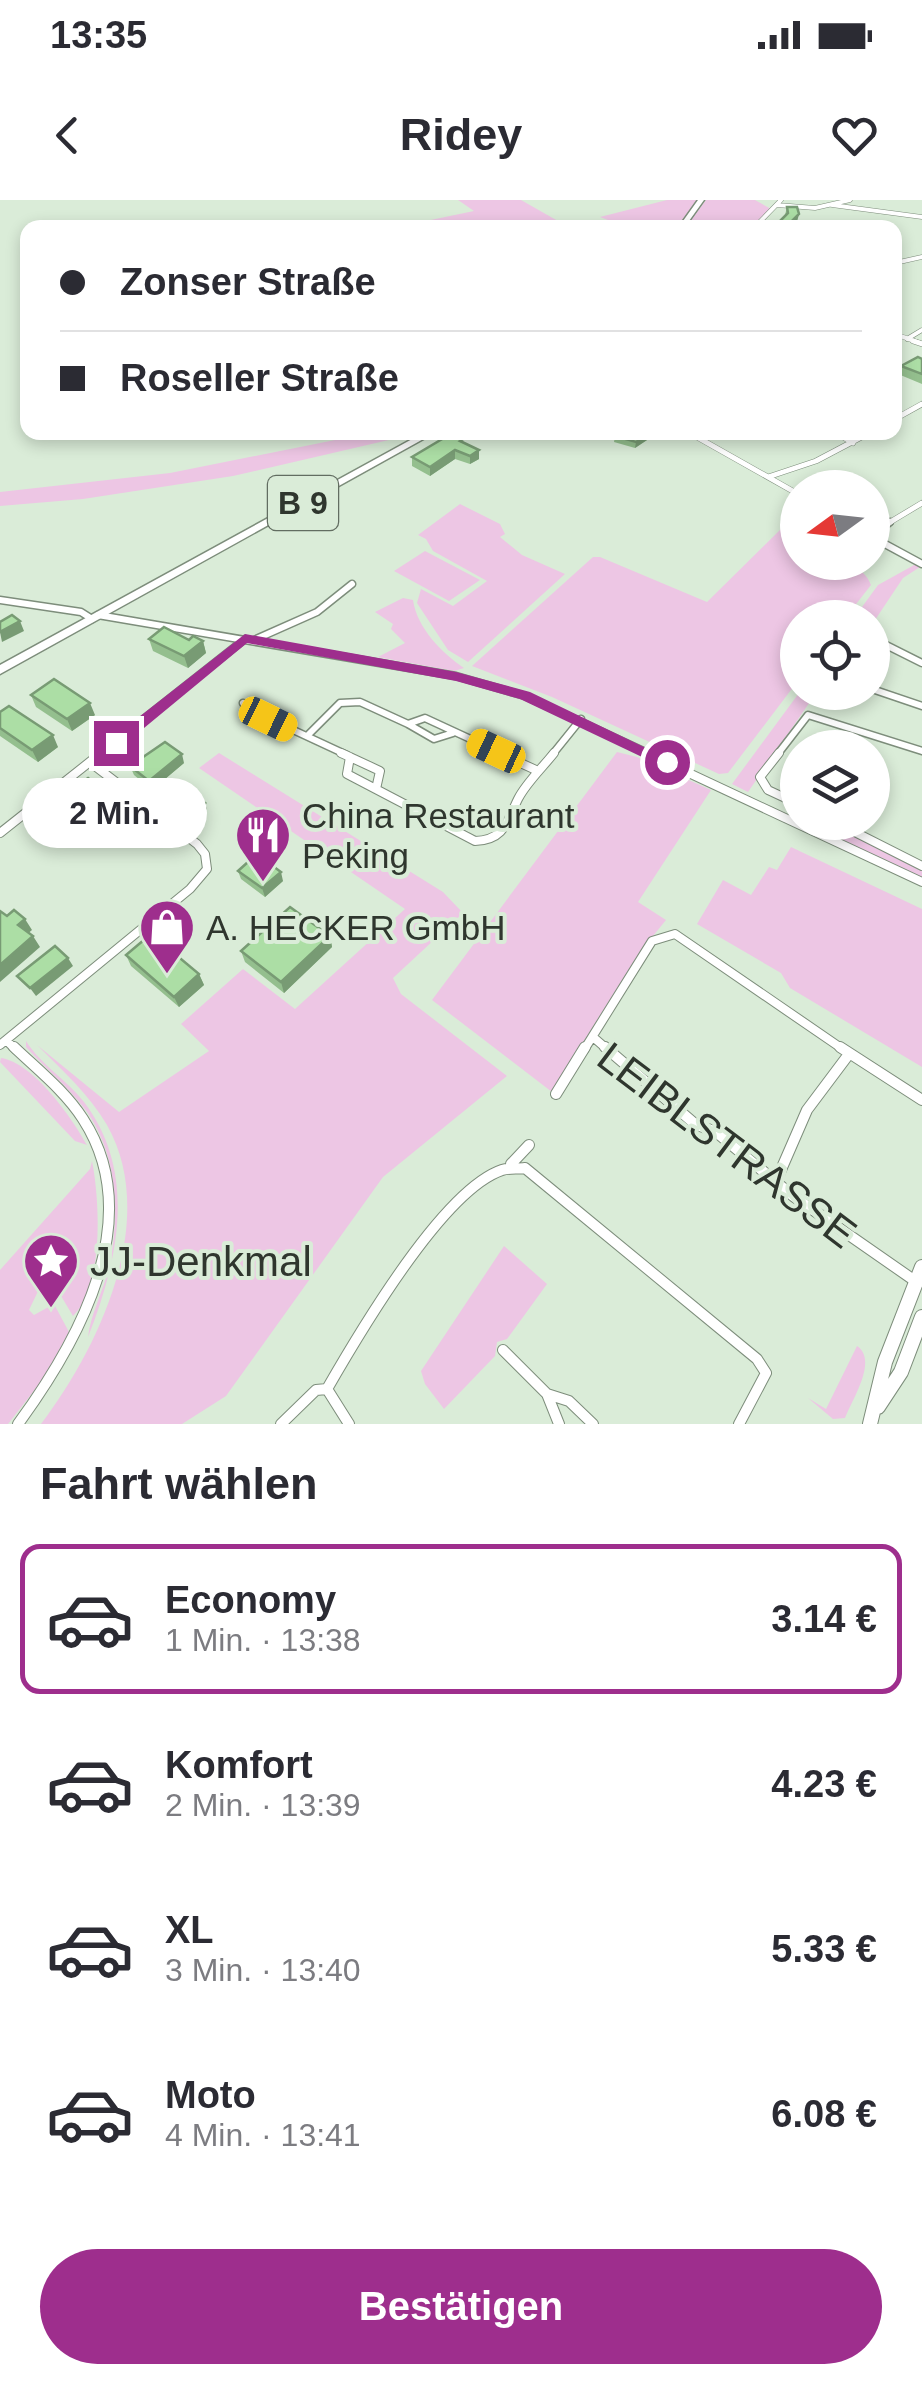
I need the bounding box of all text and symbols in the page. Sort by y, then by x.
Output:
text: 13:35 [50,14,147,56]
icon: back [40,108,95,163]
icon: heart [827,108,882,163]
text: Ridey [400,109,522,160]
text: Zonser Straße [120,261,376,303]
text: Roseller Straße [120,357,399,399]
north arrow [780,470,890,580]
map controls [780,470,890,840]
road number: B 9 [268,476,338,530]
button: locate [780,600,890,710]
car [234,692,302,746]
route end [94,721,139,766]
car [462,725,530,777]
button: layers [780,730,890,840]
route start [645,740,690,785]
callout: 2 Min. [23,778,208,848]
text: 2 Min. [69,795,160,831]
place label: China Restaurant Peking [302,796,575,875]
restaurant icon: China Restaurant Peking [233,805,293,884]
shop icon: A. HECKER GmbH [137,897,197,976]
place label: A. HECKER GmbH [206,908,506,947]
street label: LEIBLSTRASSE [589,1033,865,1257]
place icon: JJ-Denkmal [21,1231,81,1310]
place label: JJ-Denkmal [90,1238,312,1285]
text: Fahrt wählen [40,1458,318,1509]
icon: car [45,1574,135,1664]
text: Economy [165,1579,336,1621]
text: 3.14 € [771,1598,877,1640]
text: 1 Min. · 13:38 [165,1622,361,1658]
icon: car [45,1739,135,1829]
text: Komfort [165,1744,313,1786]
text: 4.23 € [771,1763,877,1805]
text: 2 Min. · 13:39 [165,1787,361,1823]
icon: car [45,1904,135,1994]
text: XL [165,1909,214,1951]
text: 5.33 € [771,1928,877,1970]
text: 3 Min. · 13:40 [165,1952,361,1988]
icon: car [45,2069,135,2159]
text: Moto [165,2074,256,2116]
text: 6.08 € [771,2093,877,2135]
text: 4 Min. · 13:41 [165,2117,361,2153]
button: Bestätigen [40,2249,882,2364]

